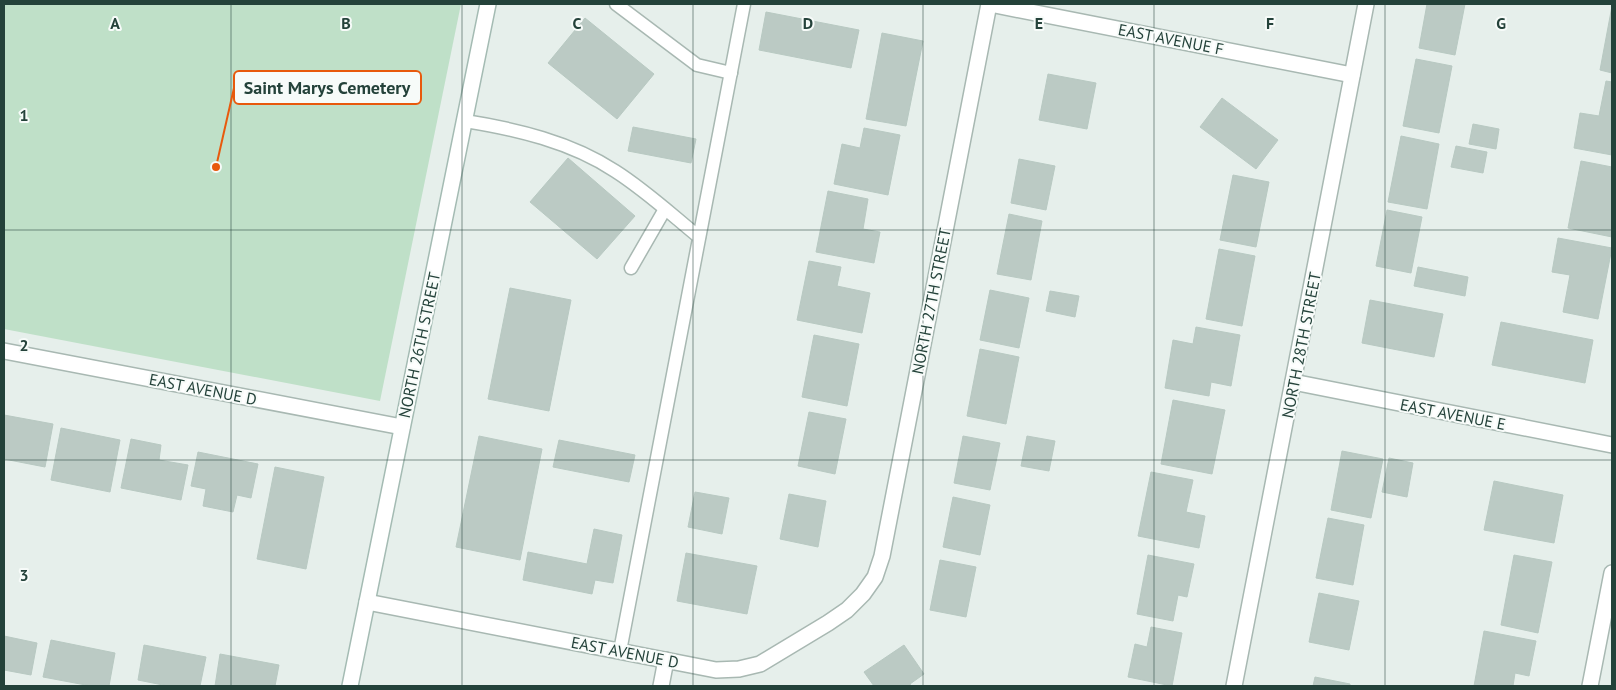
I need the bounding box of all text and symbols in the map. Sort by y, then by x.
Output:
text: A [110,13,120,33]
text: B [341,13,351,33]
text: C [573,13,582,33]
text: D [803,13,813,33]
text: E [1035,13,1043,33]
text: F [1266,13,1274,33]
text: G [1496,13,1506,33]
street label: EAST AVENUE F [1117,19,1225,59]
callout: Saint Marys Cemetery [234,71,421,104]
text: Saint Marys Cemetery [244,76,411,99]
text: 1 [19,105,29,125]
street label: NORTH 27TH STREET [907,226,955,376]
street label: NORTH 26TH STREET [394,270,444,420]
street label: NORTH 28TH STREET [1277,270,1325,420]
text: 2 [19,335,29,355]
street label: EAST AVENUE D [147,369,259,409]
street label: EAST AVENUE E [1398,394,1508,434]
text: 3 [19,565,29,585]
street label: EAST AVENUE D [569,632,681,672]

